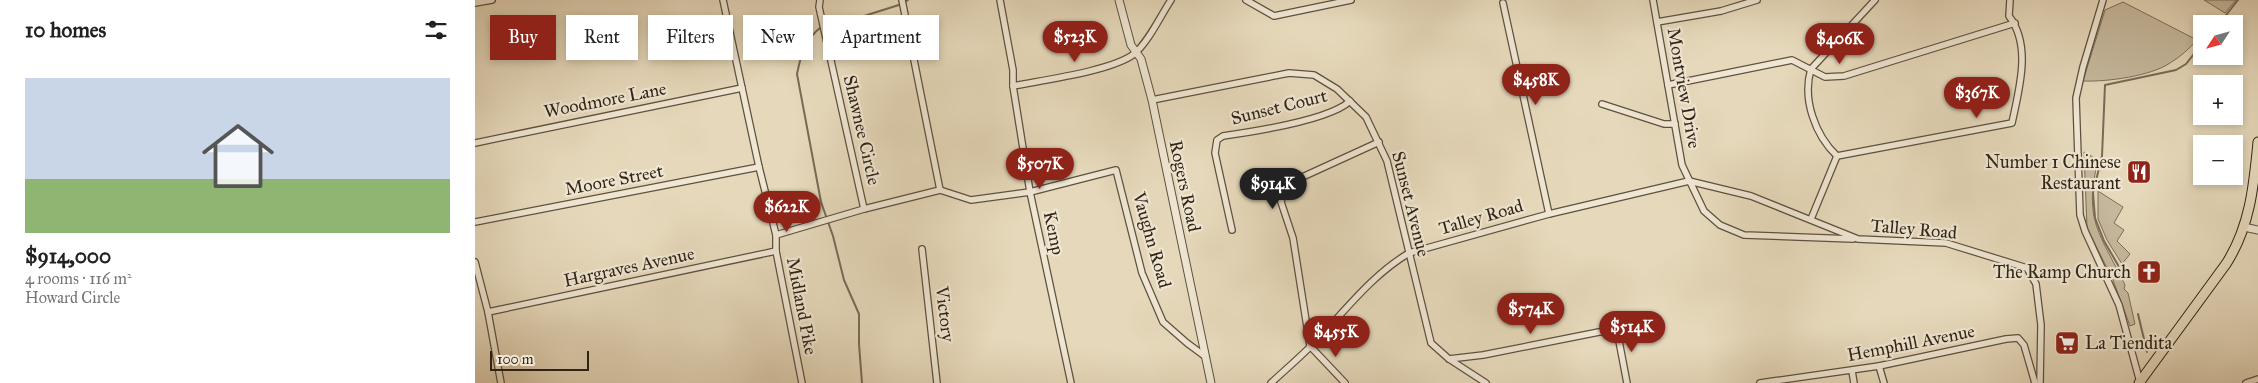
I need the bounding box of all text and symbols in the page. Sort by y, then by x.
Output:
chip: Buy [490,15,556,60]
chip: Rent [566,15,638,60]
chip: Filters [648,15,733,60]
chip: New [743,15,813,60]
chip: Apartment [823,15,939,60]
north arrow [2193,15,2243,65]
map controls [2193,15,2243,185]
icon: filters [422,16,450,44]
text: 10 homes [25,17,106,43]
pin: $523K [1040,20,1110,63]
pin: $406K [1805,22,1875,65]
street label: Montview Drive [1663,26,1705,150]
text: $523K [1054,27,1096,46]
text: $406K [1816,29,1864,48]
pin: $458K [1501,64,1571,106]
text: $458K [1513,70,1559,89]
street label: Shawnee Circle [839,73,885,187]
button: + [2193,75,2243,125]
pin: $367K [1942,76,2012,119]
street label: Woodmore Lane [542,77,668,123]
text: $367K [1955,83,1999,102]
street label: Sunset Court [1229,84,1330,130]
icon: home [193,111,283,201]
button: − [2193,135,2243,185]
street label: Rogers Road [1164,138,1205,234]
pin: $507K [1005,148,1075,190]
street label: Sunset Avenue [1387,149,1435,259]
place label: Number 1 Chinese Restaurant [1985,151,2122,194]
text: $507K [1017,154,1063,173]
restaurant icon: Number 1 Chinese Restaurant [2126,159,2152,185]
street label: Moore Street [563,160,666,200]
pin: $914K [1238,168,1308,210]
text: $914K [1251,174,1295,193]
street label: Vaughn Road [1127,189,1176,291]
pin: $622K [752,190,822,233]
street label: Talley Road [1436,194,1526,240]
text: $622K [765,197,809,216]
street label: Kemp [1039,209,1069,257]
street label: Talley Road [1870,214,1958,244]
street label: Hargraves Avenue [562,242,697,293]
text: $914,000 [25,243,111,269]
street label: Midland Pike [782,256,822,356]
church icon: The Ramp Church [2136,259,2162,285]
place label: The Ramp Church [1993,261,2131,283]
text: 4 rooms · 116 m² [25,269,132,288]
street label: Victory [931,284,959,344]
text: Howard Circle [25,288,120,307]
pin: $574K [1496,292,1566,335]
text: $574K [1508,299,1554,318]
pin: $514K [1597,310,1667,353]
pin: $455K [1301,316,1371,358]
text: $514K [1610,317,1654,336]
street label: Hemphill Avenue [1845,320,1977,366]
text: $455K [1314,322,1358,341]
supermarket icon: La Tiendita [2054,330,2080,356]
place label: La Tiendita [2085,332,2172,354]
scale bar [490,348,589,371]
text: 100 m [497,351,534,368]

